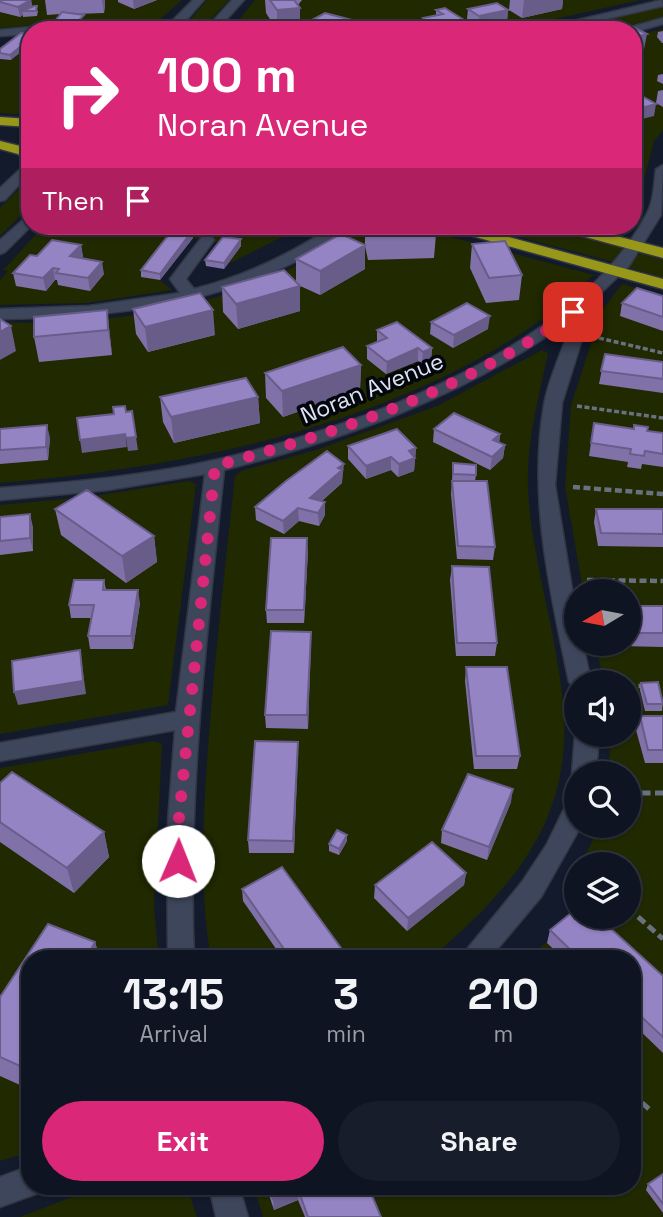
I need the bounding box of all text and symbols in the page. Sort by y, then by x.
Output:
text: 100 m [157,44,297,106]
icon: right [42,49,133,140]
text: Noran Avenue [157,105,368,145]
icon: arrive [119,182,157,220]
text: Then [42,184,105,218]
pin [543,282,603,342]
icon: arrive [554,293,592,331]
street label: Noran Avenue [296,346,448,430]
north arrow [564,579,640,656]
map controls [564,579,641,929]
button: sound [564,670,641,747]
button: search [564,761,641,838]
position arrow [141,824,215,898]
button: layers [564,852,641,929]
text: 13:15 [123,968,224,1021]
text: 3 [333,968,359,1021]
text: 210 [468,968,539,1021]
text: Arrival [139,1019,208,1049]
text: min [326,1019,366,1049]
text: m [493,1019,513,1049]
button: Exit [42,1101,324,1181]
button: Share [338,1101,620,1181]

